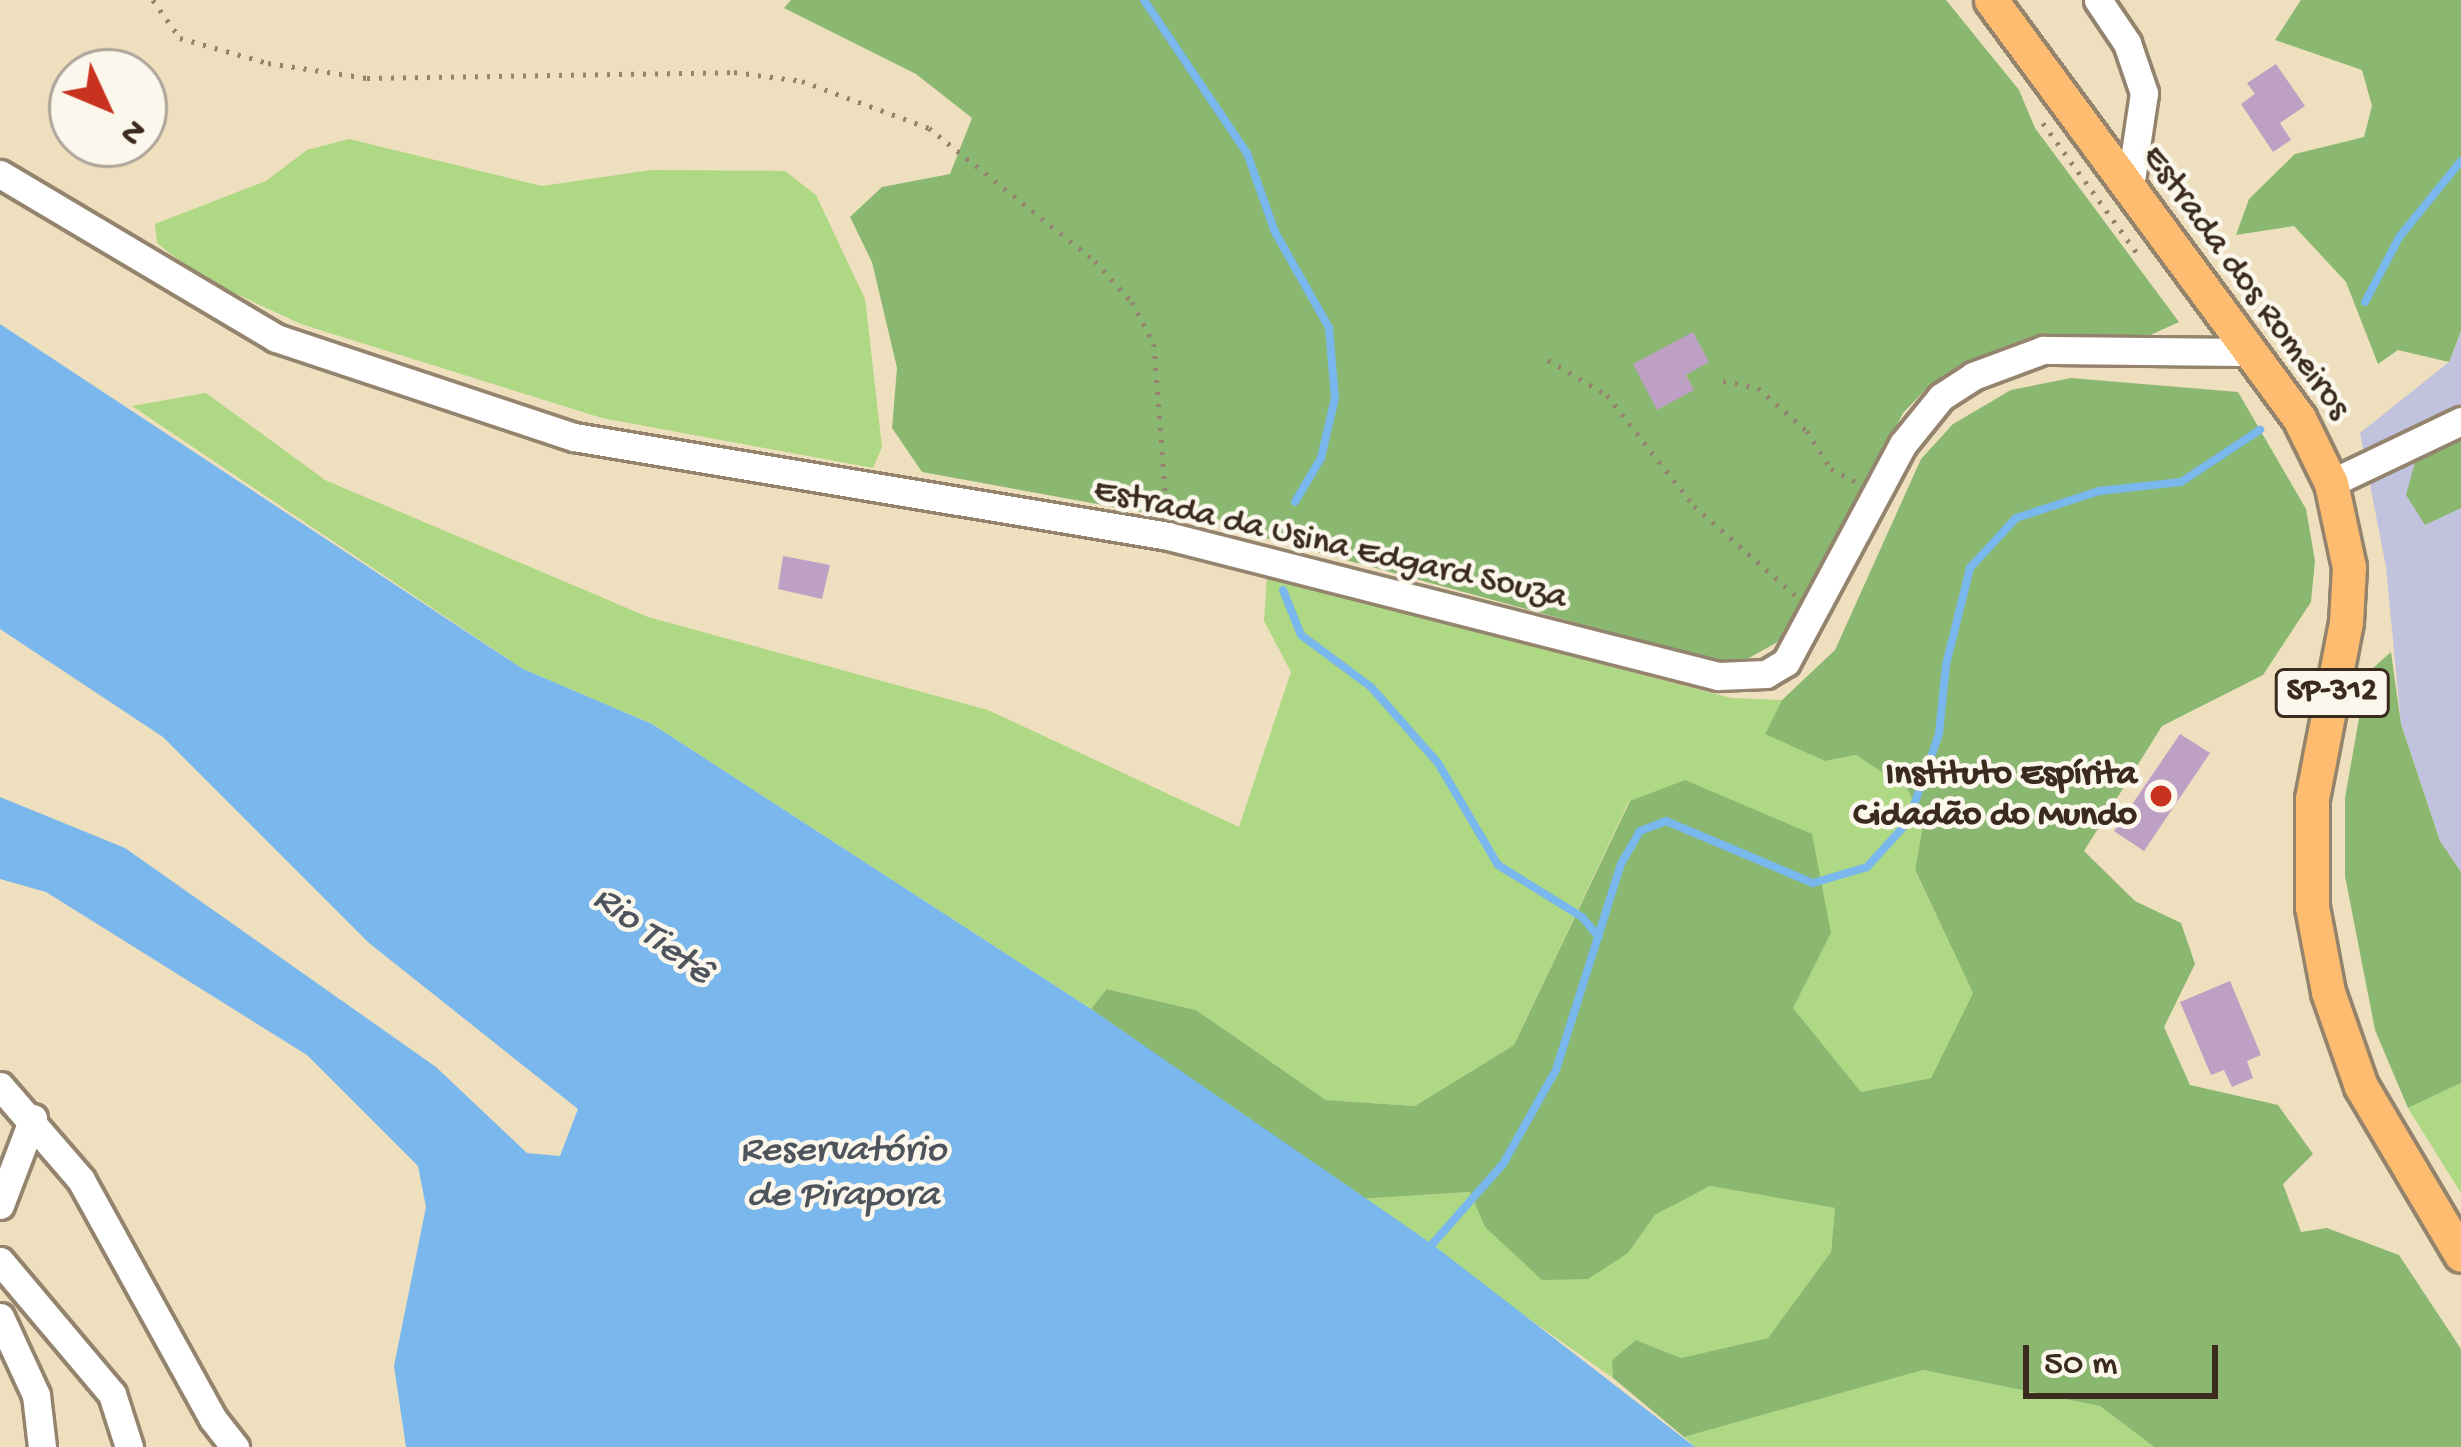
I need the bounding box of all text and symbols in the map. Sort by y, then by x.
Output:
north arrow [48,48,168,168]
text: N [111,110,153,152]
street label: Estrada dos Romeiros [2131,137,2359,429]
street label: Estrada da Usina Edgard Souza [1089,469,1571,621]
road number: SP-312 [2272,666,2392,720]
place label: Instituto Espírita Cidadão do Mundo [1853,753,2137,838]
marker: Instituto Espírita Cidadão do Mundo [2148,783,2174,809]
water label: Rio Tietê [582,877,720,997]
water label: Reservatório de Pirapora [740,1130,946,1221]
scale bar [2029,1321,2224,1395]
text: 50 m [2044,1344,2117,1387]

